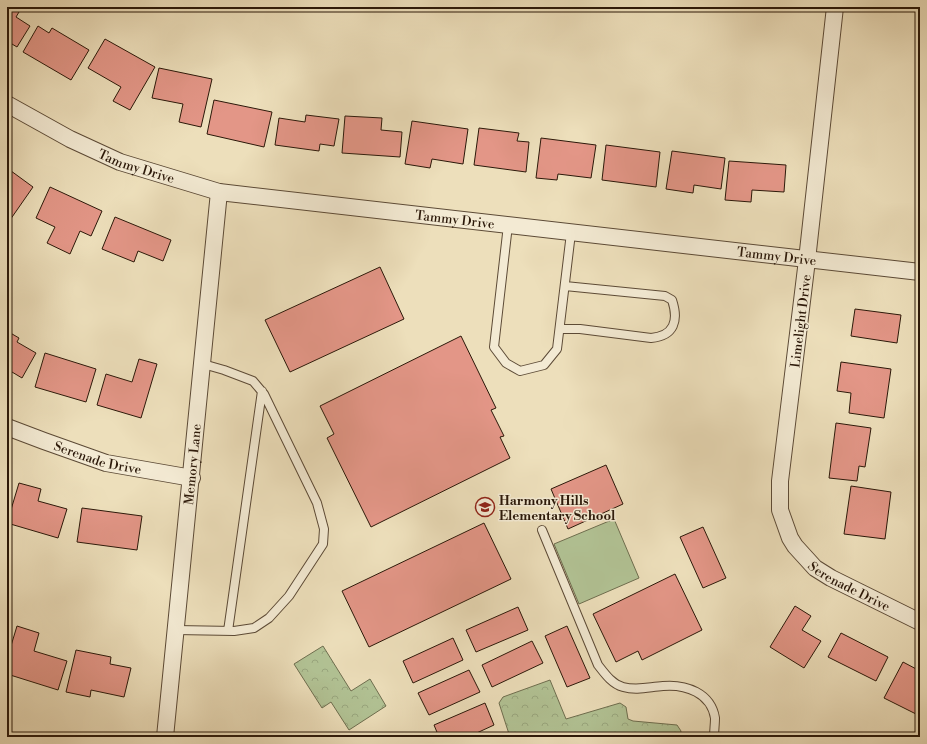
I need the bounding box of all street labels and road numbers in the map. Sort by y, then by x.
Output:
street label: Tammy Drive [95,146,177,187]
street label: Tammy Drive [414,207,496,232]
street label: Tammy Drive [736,244,818,269]
street label: Limelight Drive [787,273,815,369]
street label: Memory Lane [181,423,205,506]
street label: Serenade Drive [52,438,143,478]
street label: Serenade Drive [804,559,893,615]

